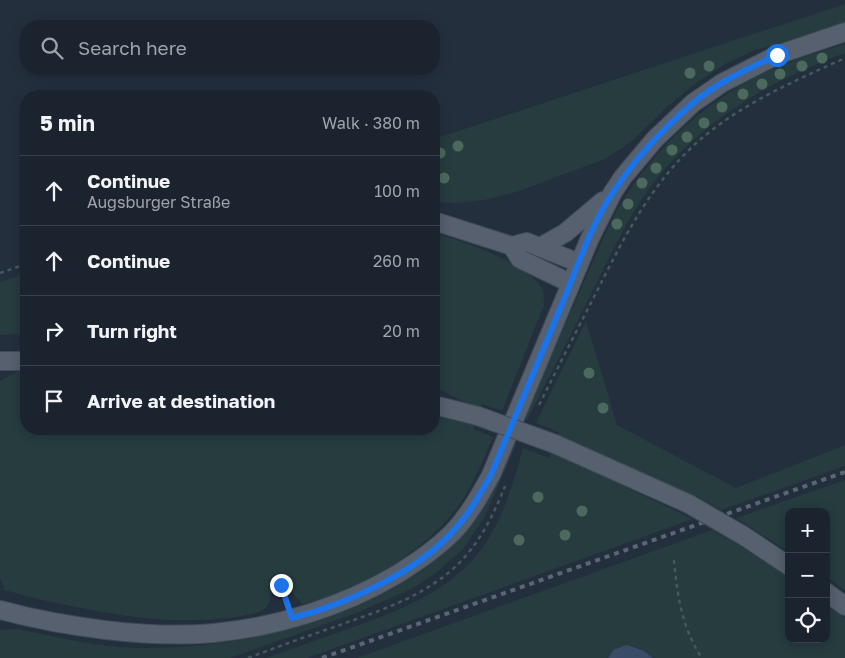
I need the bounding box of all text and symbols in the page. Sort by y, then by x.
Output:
search box [20,20,440,75]
icon: search [38,34,66,62]
text: Search here [78,36,187,59]
route start [766,44,789,67]
text: 5 min [40,110,95,136]
text: Walk · 380 m [322,113,420,133]
text: Continue [87,169,170,192]
icon: ahead [40,177,68,205]
text: 100 m [374,181,420,201]
text: Augsburger Straße [87,192,230,212]
icon: ahead [40,247,68,275]
text: Continue [87,249,170,272]
text: 260 m [373,251,420,271]
icon: right [40,317,68,345]
text: Turn right [87,319,177,342]
text: 20 m [383,321,420,341]
icon: arrive [40,387,68,415]
text: Arrive at destination [87,389,275,412]
map controls [785,508,830,643]
button: + [785,508,830,553]
button: − [785,553,830,598]
route end [270,574,293,597]
button: locate [785,598,830,643]

